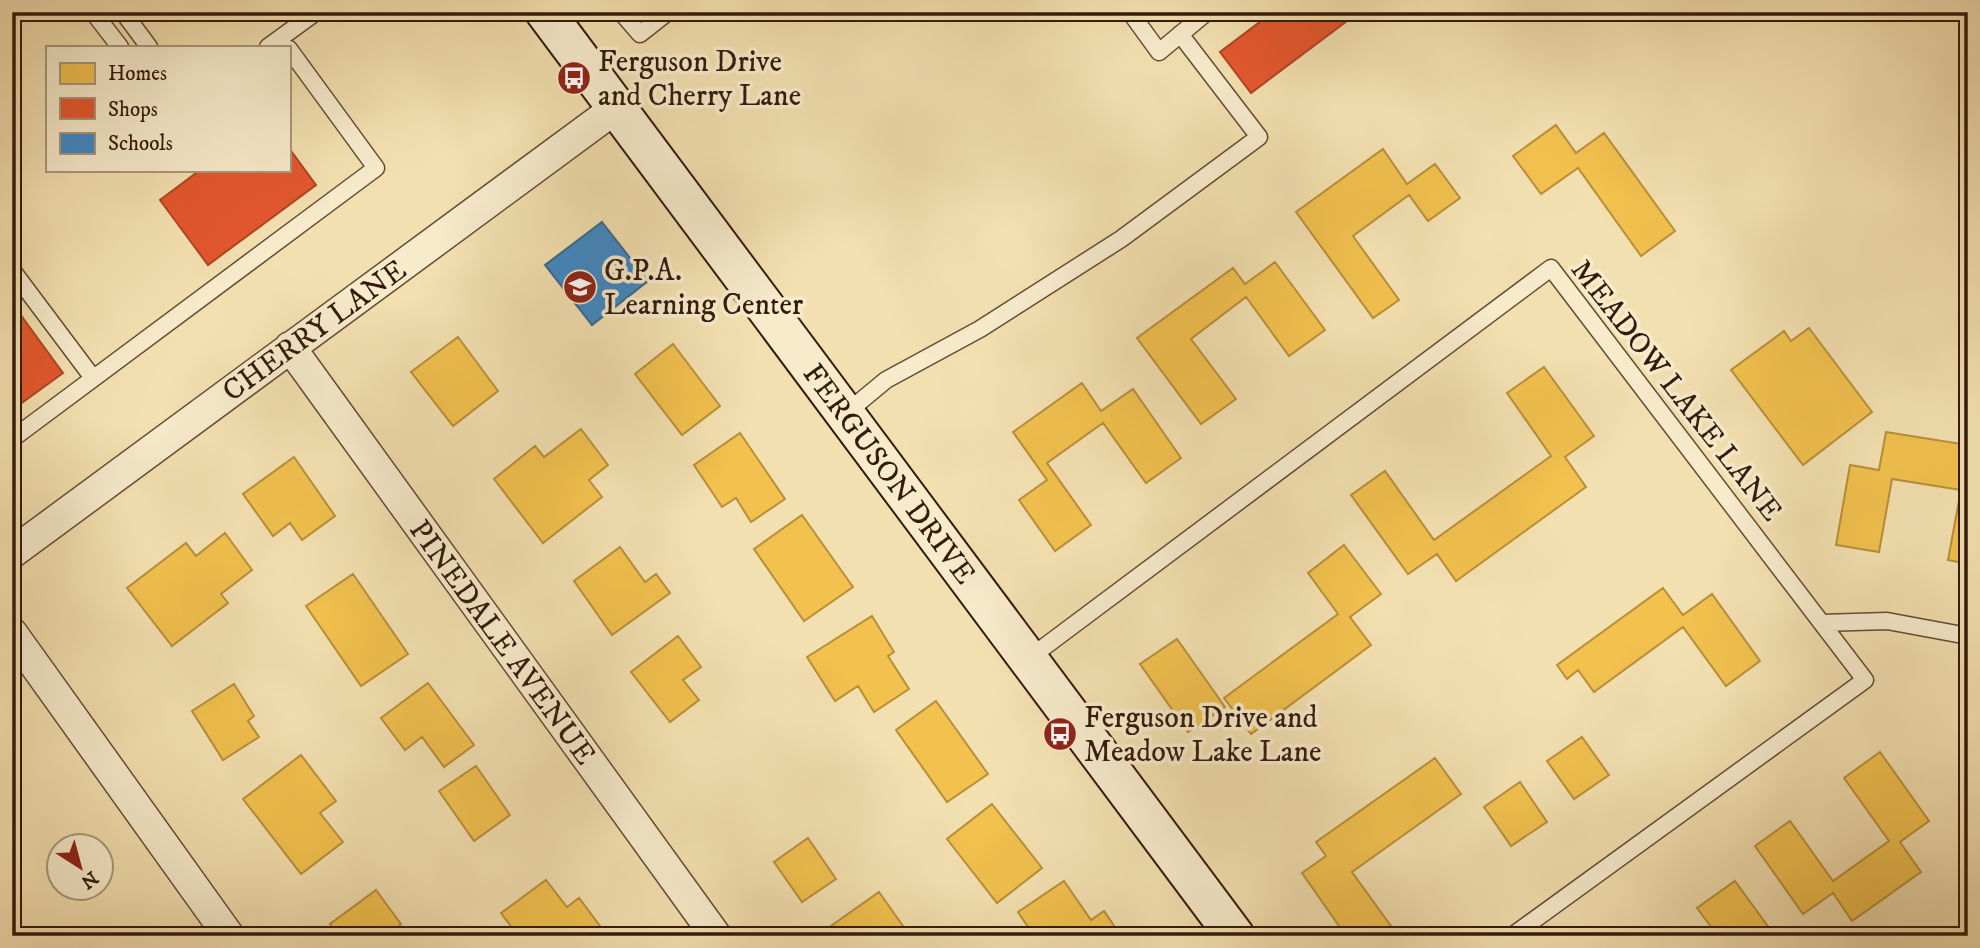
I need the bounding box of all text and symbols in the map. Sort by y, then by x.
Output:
place label: Ferguson Drive and Cherry Lane [598,44,801,115]
legend [46,46,290,172]
bus stop icon: Ferguson Drive and Cherry Lane [555,59,593,97]
text: Homes [108,61,167,87]
text: Shops [108,97,158,123]
text: Schools [108,131,173,157]
street label: CHERRY LANE [216,252,414,410]
place label: G.P.A. Learning Center [604,253,803,324]
street label: MEADOW LAKE LANE [1562,253,1790,529]
school or university icon: G.P.A. Learning Center [561,268,599,306]
street label: FERGUSON DRIVE [794,357,983,592]
street label: PINEDALE AVENUE [401,513,603,773]
place label: Ferguson Drive and Meadow Lake Lane [1084,700,1321,771]
bus stop icon: Ferguson Drive and Meadow Lake Lane [1041,715,1079,753]
north arrow [46,832,116,902]
text: N [76,866,102,894]

